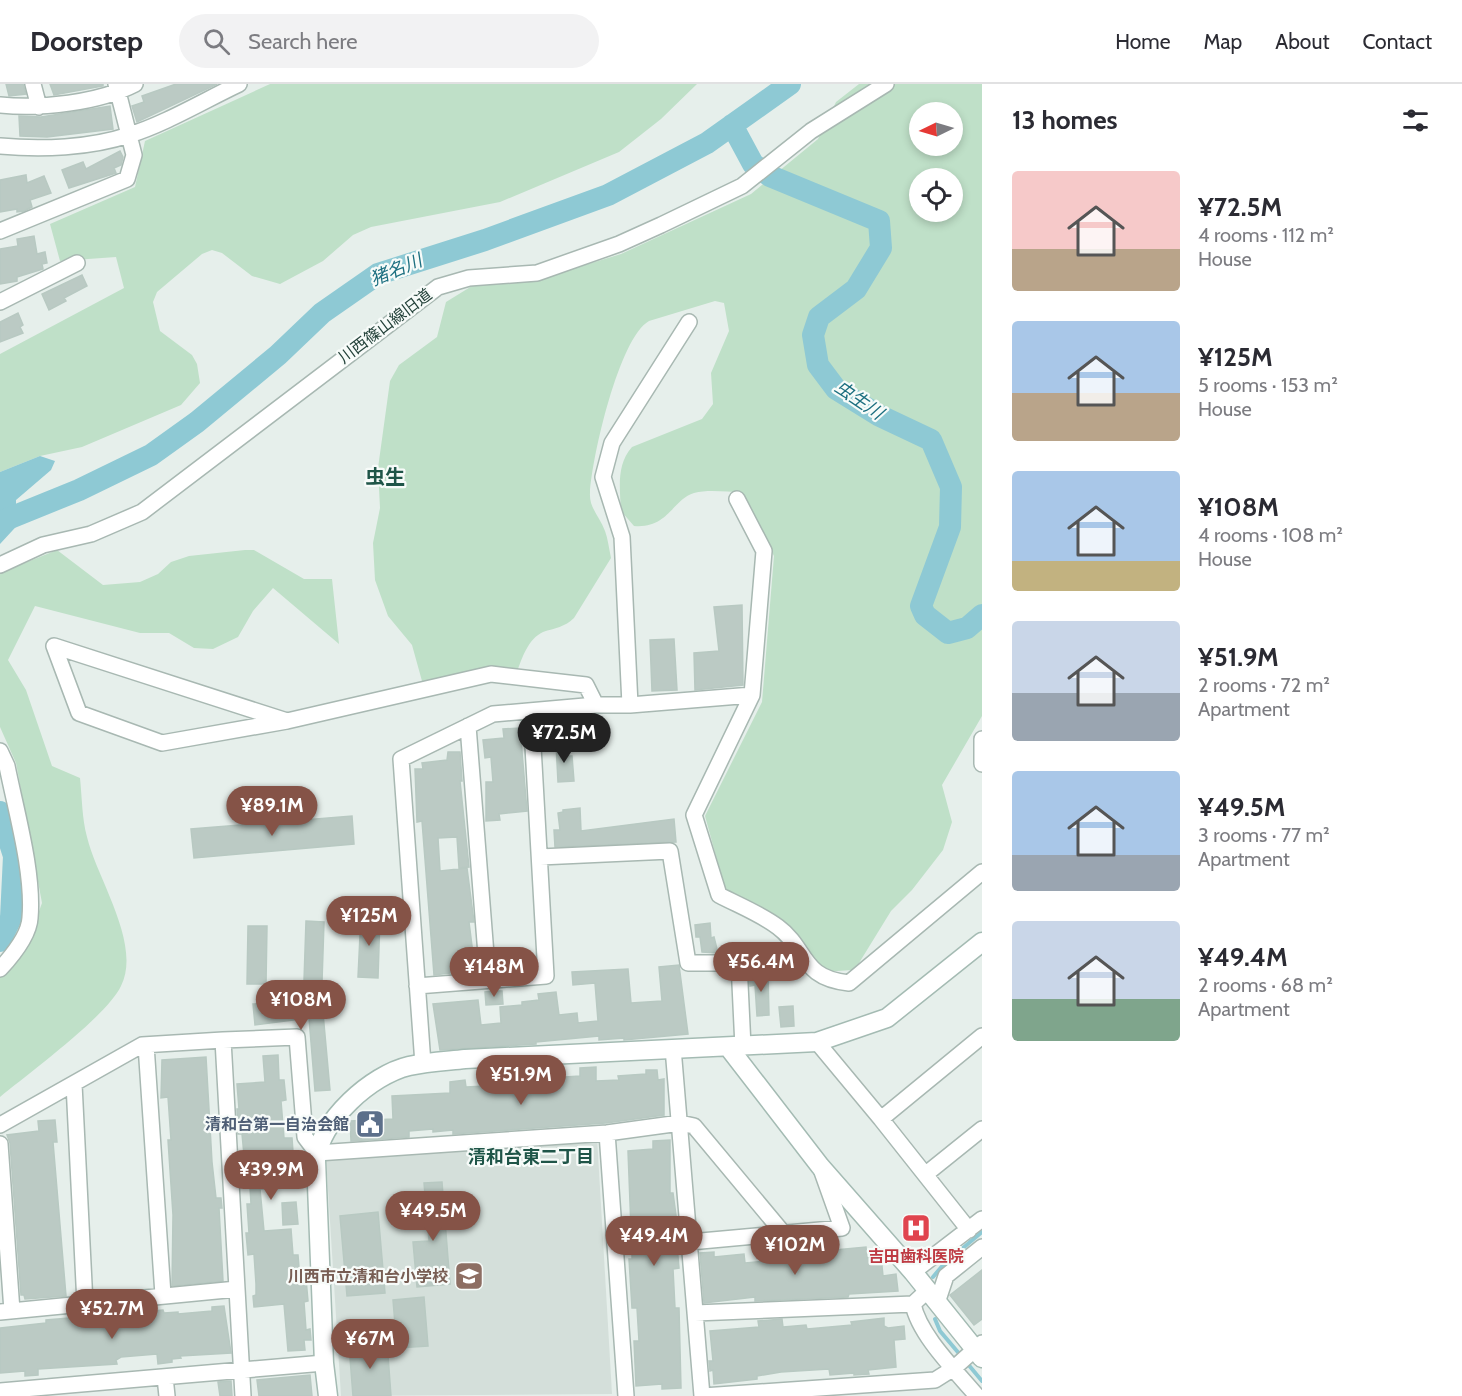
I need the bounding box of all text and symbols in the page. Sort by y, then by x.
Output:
search box [179,14,599,68]
text: Doorstep [30,24,143,58]
icon: search [200,25,233,58]
text: Search here [248,28,357,55]
text: Home [1115,29,1171,54]
text: Map [1204,29,1242,54]
text: About [1275,29,1329,54]
text: Contact [1362,29,1432,54]
north arrow [909,102,963,156]
map controls [909,102,963,222]
text: 13 homes [1012,104,1118,136]
icon: filters [1399,104,1432,137]
button: locate [909,168,963,222]
text: ¥72.5M [1198,191,1282,223]
icon: home [1060,195,1132,267]
text: 4 rooms · 112 m² [1198,223,1334,247]
text: House [1198,247,1252,271]
water label: 猪名川 [367,249,427,291]
street label: 川西篠山線旧道 [335,285,435,367]
text: ¥125M [1198,341,1273,373]
icon: home [1060,345,1132,417]
text: 5 rooms · 153 m² [1198,373,1338,397]
water label: 虫生川 [830,376,889,425]
text: House [1198,397,1252,421]
district label: 虫生 [365,465,405,489]
text: ¥108M [1198,491,1279,523]
icon: home [1060,495,1132,567]
text: 4 rooms · 108 m² [1198,523,1343,547]
text: House [1198,547,1252,571]
text: ¥51.9M [1198,641,1279,673]
icon: home [1060,645,1132,717]
text: 2 rooms · 72 m² [1198,673,1330,697]
text: Apartment [1198,697,1290,721]
pin: ¥72.5M [515,713,613,764]
text: ¥72.5M [532,720,596,744]
pin: ¥89.1M [223,786,321,837]
text: ¥49.5M [1198,791,1285,823]
text: ¥89.1M [240,793,304,817]
icon: home [1060,795,1132,867]
text: 3 rooms · 77 m² [1198,823,1330,847]
text: Apartment [1198,847,1290,871]
pin: ¥125M [327,896,411,947]
text: ¥125M [340,903,398,927]
text: ¥49.4M [1198,941,1288,973]
pin: ¥56.4M [712,942,810,993]
icon: home [1060,945,1132,1017]
pin: ¥148M [452,947,536,998]
text: ¥56.4M [727,949,795,973]
text: ¥148M [464,954,524,978]
text: 2 rooms · 68 m² [1198,973,1333,997]
pin: ¥108M [259,980,343,1031]
text: ¥108M [270,987,332,1011]
text: Apartment [1198,997,1290,1021]
pin: ¥51.9M [472,1055,570,1106]
text: ¥51.9M [490,1062,552,1086]
public building icon: 清和台第一自治会館 [354,1108,386,1140]
place label: 清和台第一自治会館 [205,1115,349,1134]
district label: 清和台東二丁目 [468,1146,594,1168]
pin: ¥39.9M [222,1150,320,1201]
text: ¥39.9M [238,1157,304,1181]
pin: ¥49.5M [384,1191,482,1242]
text: ¥49.5M [399,1198,467,1222]
hospital icon: 吉田歯科医院 [900,1212,932,1244]
pin: ¥49.4M [605,1216,703,1267]
text: ¥49.4M [620,1223,688,1247]
pin: ¥102M [753,1225,837,1276]
text: ¥102M [765,1232,825,1256]
place label: 吉田歯科医院 [868,1247,964,1266]
school or university icon: 川西市立清和台小学校 [453,1260,485,1292]
place label: 川西市立清和台小学校 [288,1267,448,1286]
pin: ¥52.7M [63,1289,161,1340]
text: ¥52.7M [80,1296,144,1320]
pin: ¥67M [334,1319,406,1370]
text: ¥67M [345,1326,395,1350]

